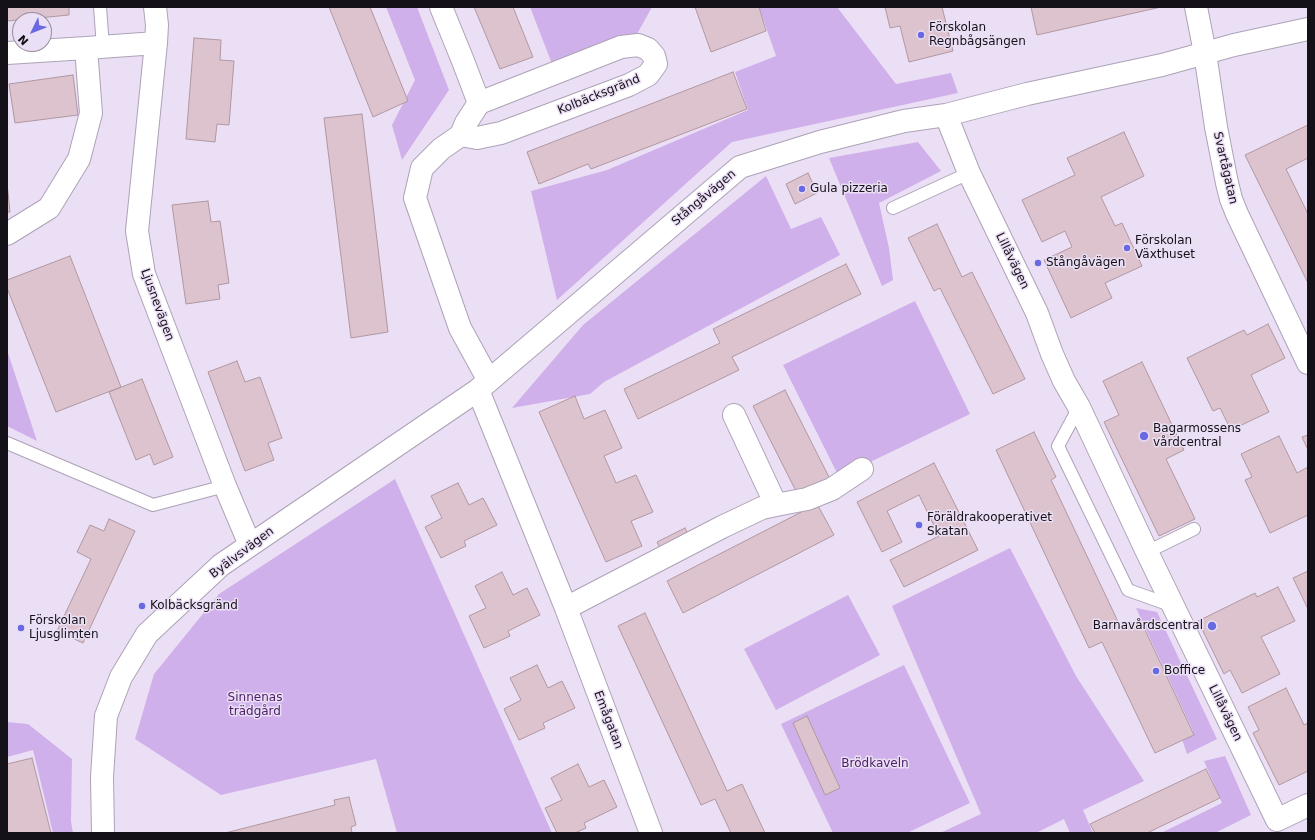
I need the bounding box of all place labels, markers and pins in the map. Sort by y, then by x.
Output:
place label: Förskolan Regnbågsängen [929,21,1026,49]
marker: Förskolan Regnbågsängen [916,30,926,40]
place label: Gula pizzeria [810,182,888,196]
marker: Gula pizzeria [797,184,807,194]
place label: Förskolan Växthuset [1135,234,1195,262]
marker: Förskolan Växthuset [1122,243,1132,253]
place label: Stångåvägen [1046,256,1125,270]
marker: Stångåvägen [1033,258,1043,268]
place label: Bagarmossens vårdcentral [1153,422,1241,450]
marker: Bagarmossens vårdcentral [1138,430,1150,442]
place label: Föräldrakooperativet Skatan [927,511,1052,539]
marker: Föräldrakooperativet Skatan [914,520,924,530]
place label: Kolbäcksgränd [150,599,238,613]
marker: Kolbäcksgränd [137,601,147,611]
place label: Förskolan Ljusglimten [29,614,99,642]
place label: Barnavårdscentral [1093,619,1203,633]
marker: Barnavårdscentral [1206,620,1218,632]
marker: Förskolan Ljusglimten [16,623,26,633]
place label: Boffice [1164,664,1205,678]
marker: Boffice [1151,666,1161,676]

